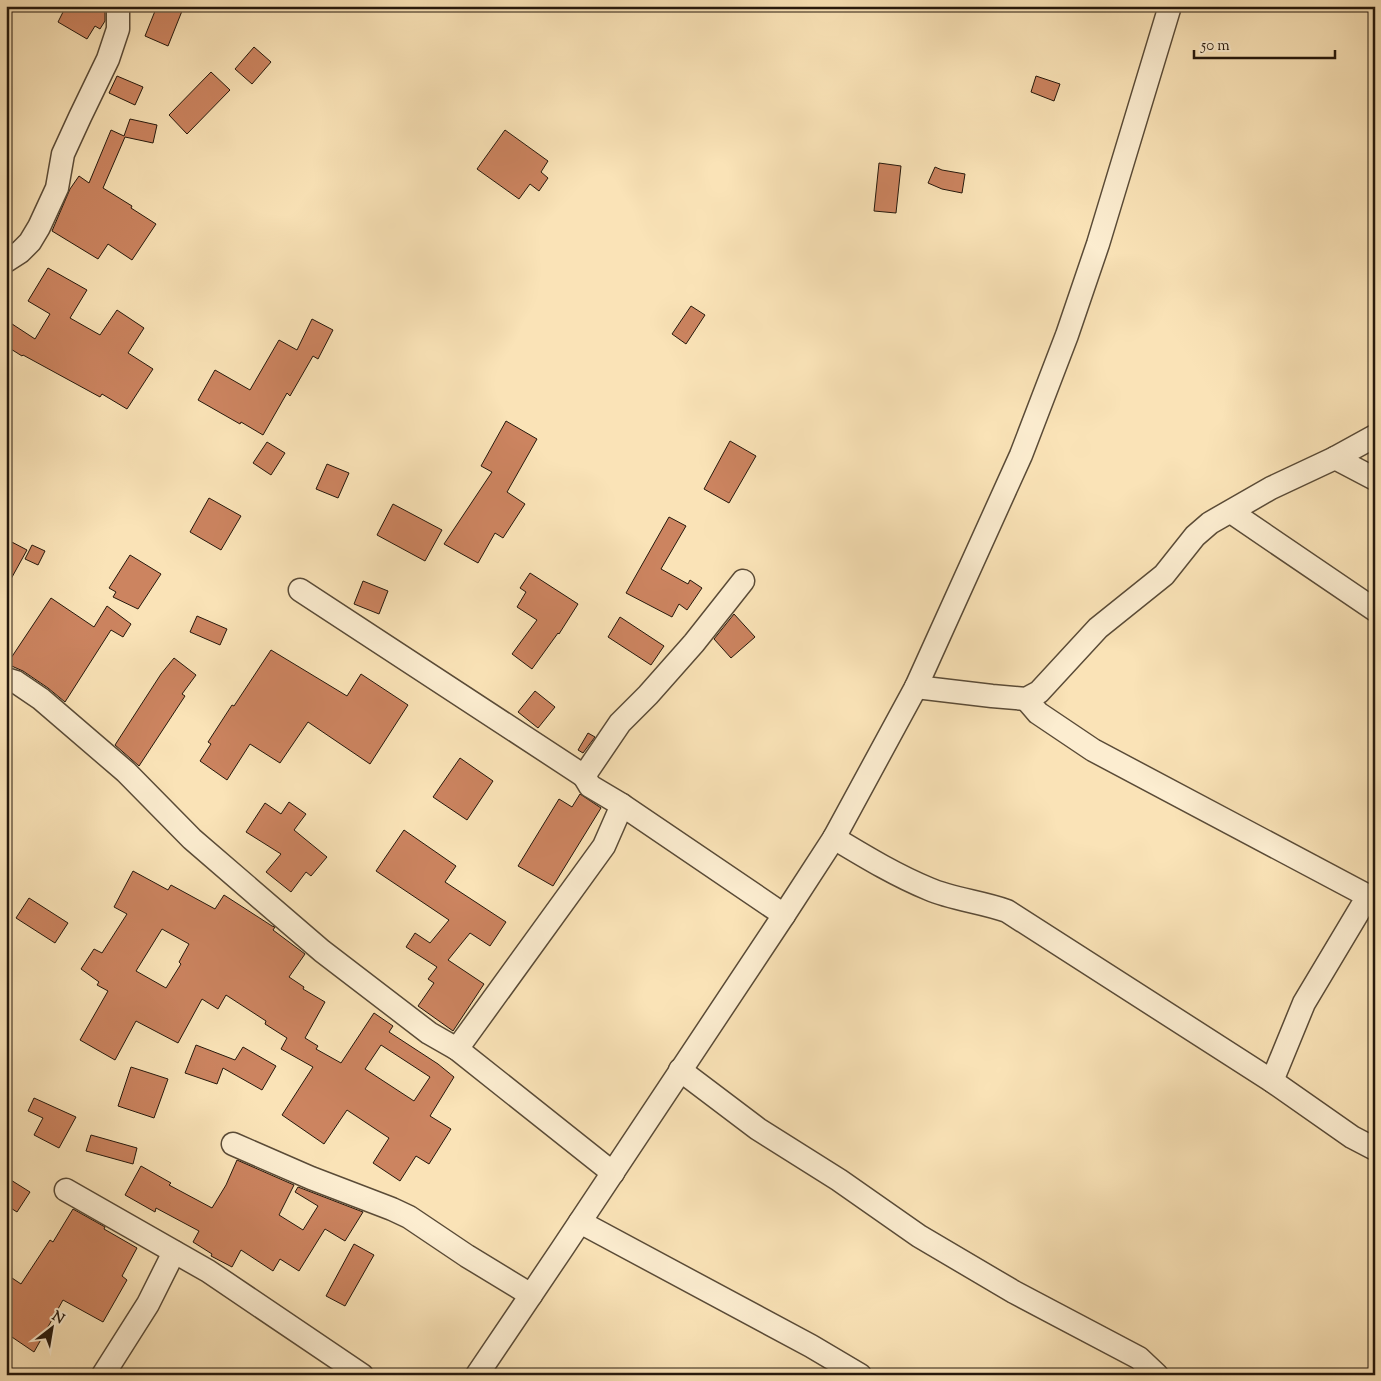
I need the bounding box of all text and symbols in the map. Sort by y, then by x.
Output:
scale bar [1194,28,1335,60]
text: 50 m [1200,36,1230,57]
north arrow [28,1304,78,1354]
text: N [48,1307,68,1330]

